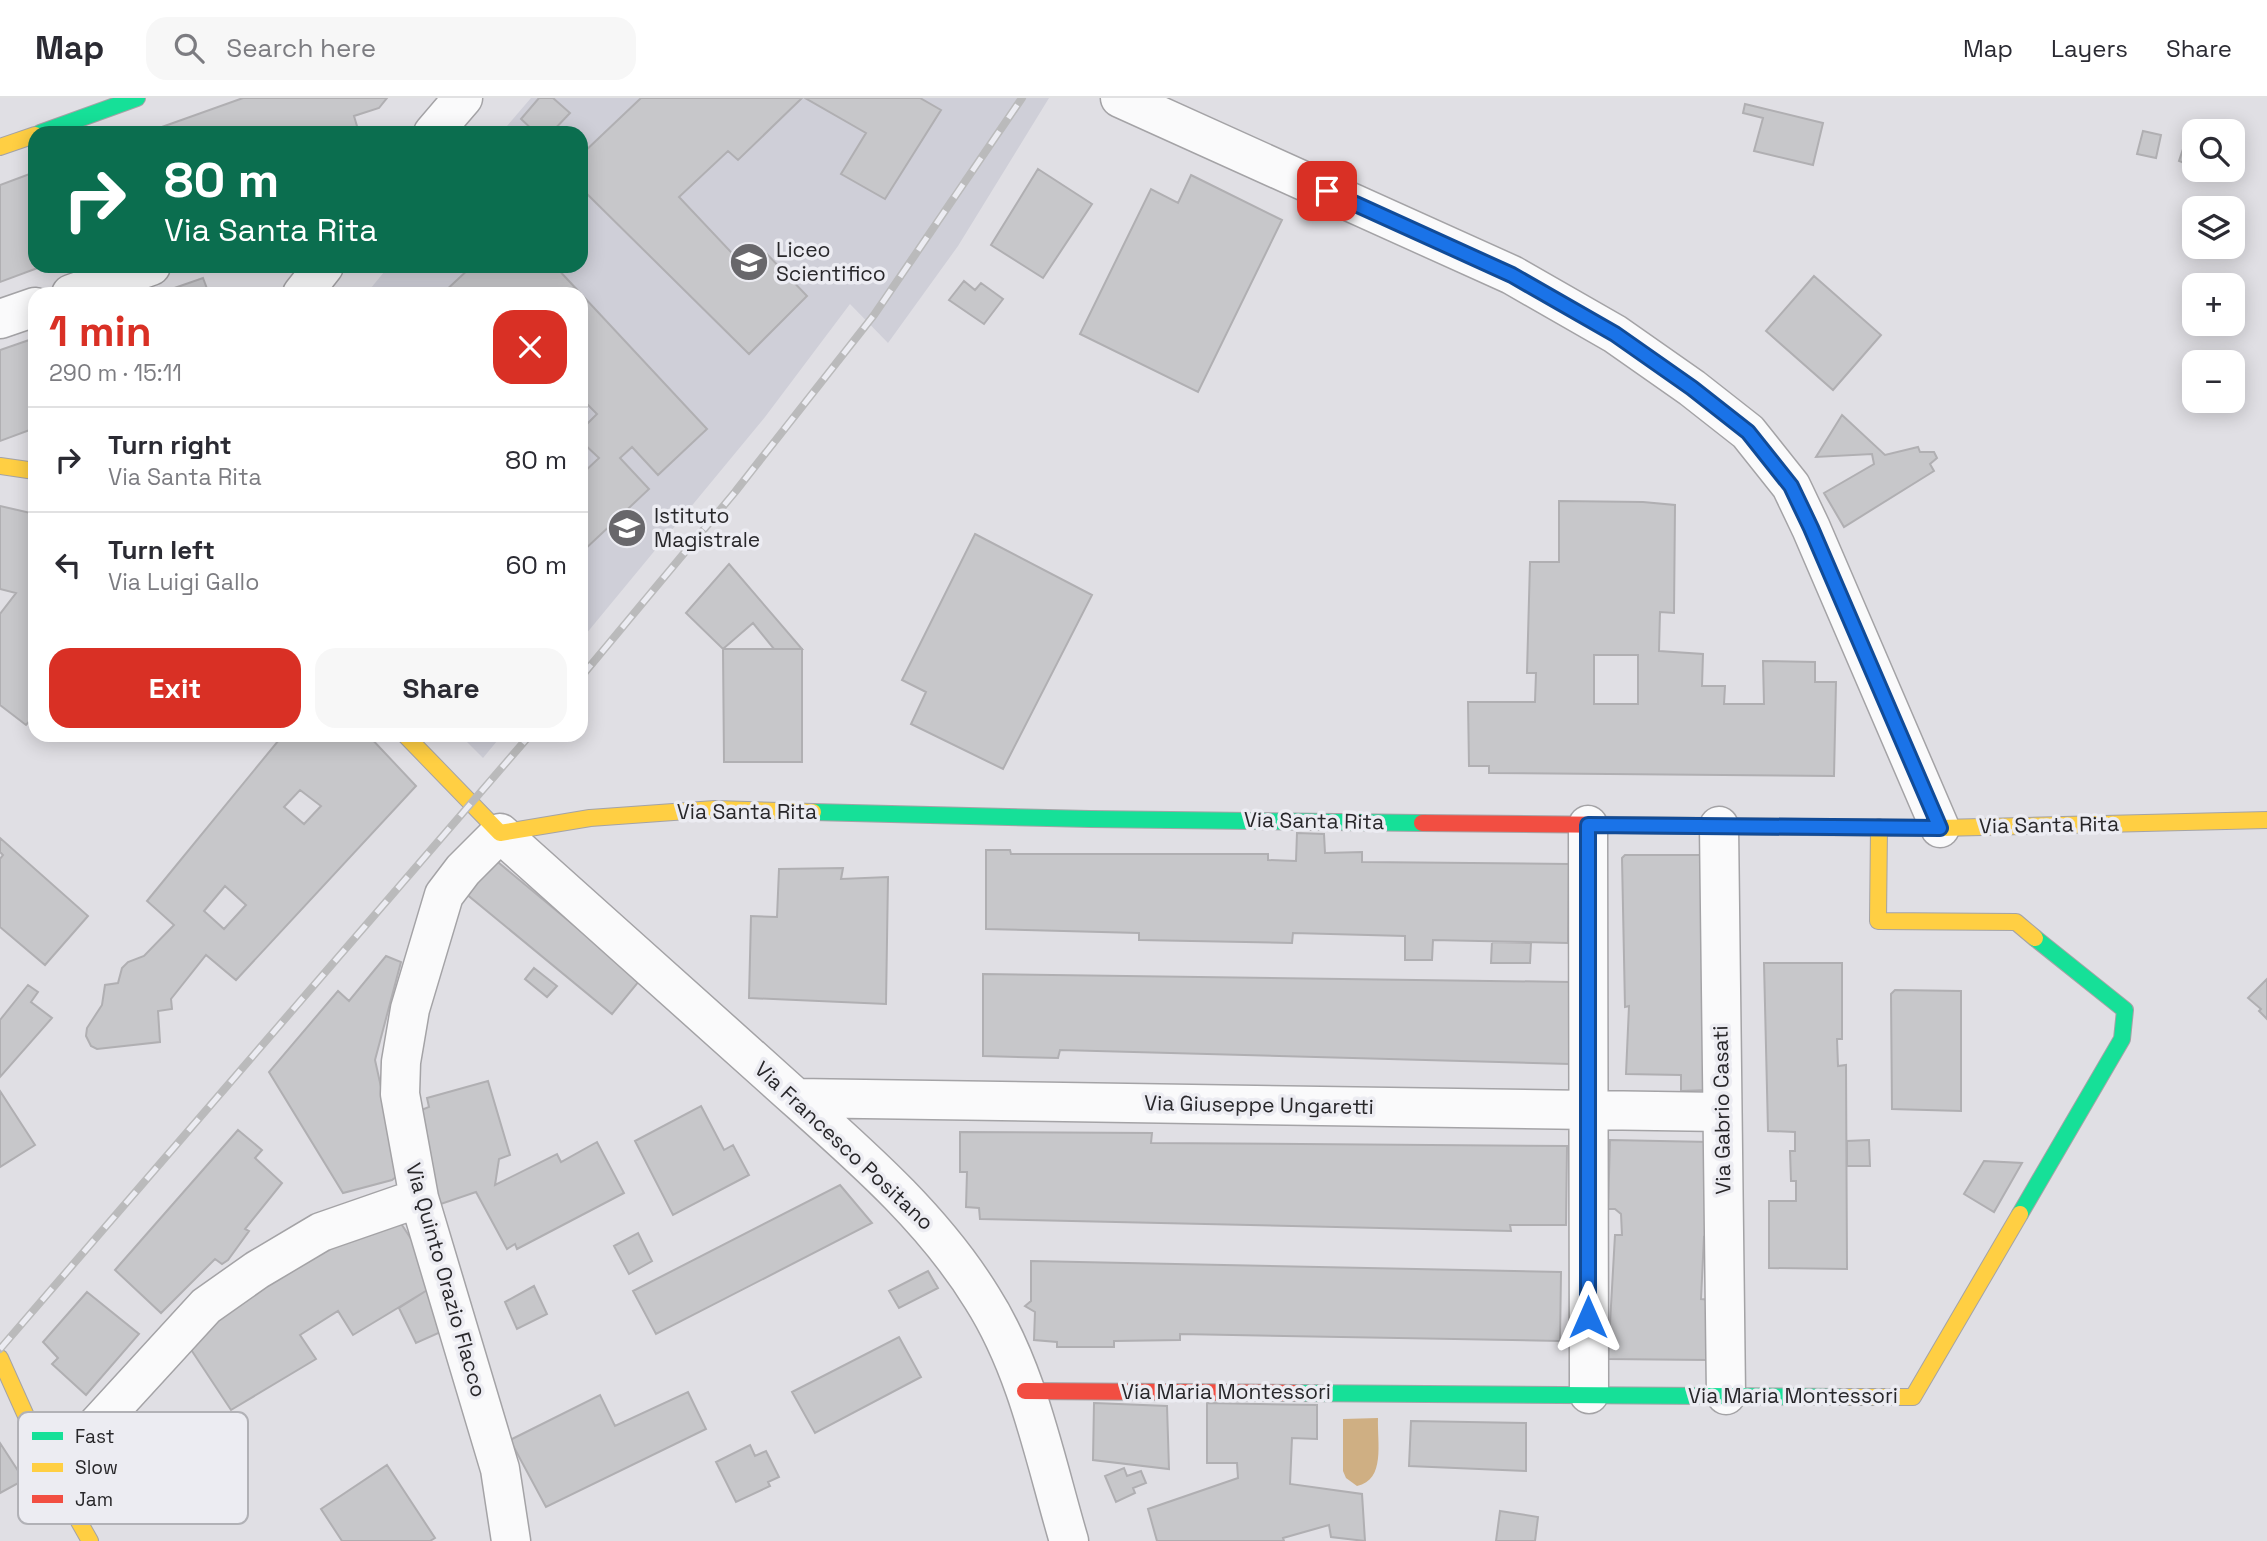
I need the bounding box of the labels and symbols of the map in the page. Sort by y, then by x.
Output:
pin [1297,161,1357,221]
place label: Liceo Scientifico [776,236,886,287]
school or university icon: Liceo Scientifico [728,241,770,283]
place label: Istituto Magistrale [654,502,760,553]
school or university icon: Istituto Magistrale [606,507,648,549]
street label: Via Santa Rita [677,798,817,825]
street label: Via Santa Rita [1244,806,1384,835]
street label: Via Santa Rita [1979,810,2119,839]
street label: Via Gabrio Casati [1707,1025,1736,1195]
street label: Via Francesco Positano [749,1055,940,1236]
street label: Via Giuseppe Ungaretti [1144,1089,1374,1120]
street label: Via Quinto Orazio Flacco [400,1160,493,1400]
position arrow [1551,1280,1625,1354]
street label: Via Maria Montessori [1121,1378,1331,1405]
street label: Via Maria Montessori [1688,1382,1898,1409]
legend [18,1412,248,1524]
text: Fast [75,1424,115,1449]
text: Slow [75,1455,118,1480]
text: Jam [75,1487,113,1512]

